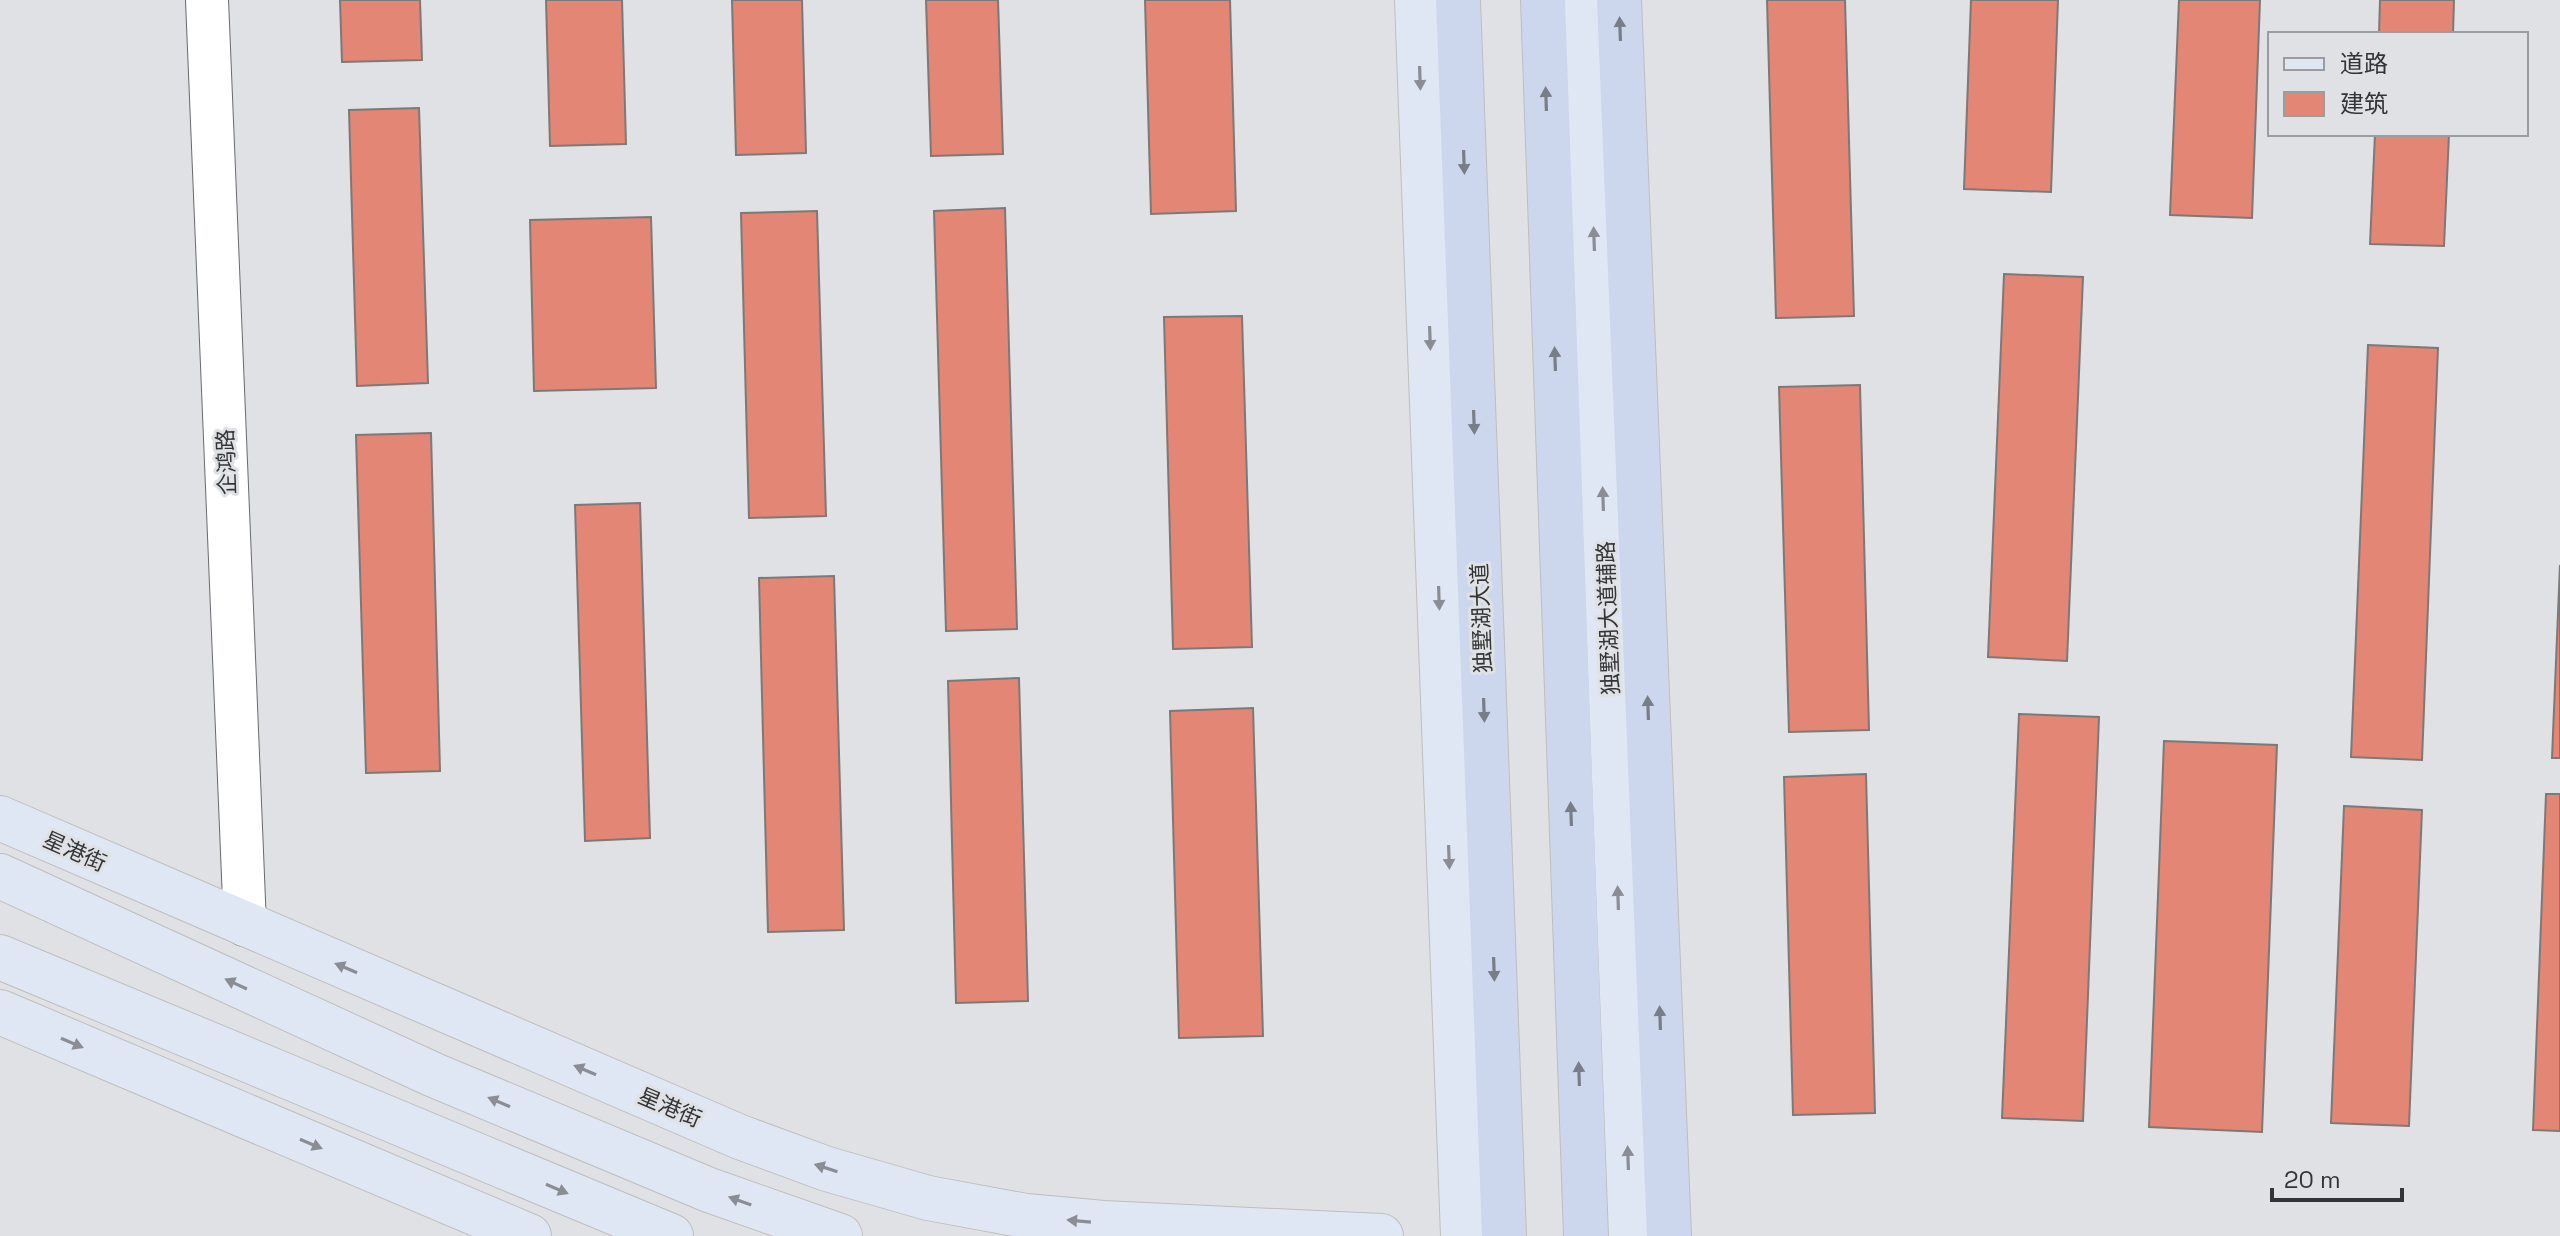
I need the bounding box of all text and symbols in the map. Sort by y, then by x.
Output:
one-way arrow [1614,16,1627,41]
legend [2268,32,2528,136]
text: 道路 [2340,48,2388,79]
one-way arrow [1413,66,1426,91]
one-way arrow [1540,86,1553,111]
text: 建筑 [2340,88,2388,119]
one-way arrow [1458,150,1471,175]
one-way arrow [1587,226,1600,251]
one-way arrow [1423,326,1436,351]
one-way arrow [1549,346,1562,371]
one-way arrow [1467,410,1480,435]
street label: 企鸿路 [211,429,241,495]
one-way arrow [1597,486,1610,511]
street label: 独墅湖大道辅路 [1591,541,1625,695]
street label: 独墅湖大道 [1465,563,1497,673]
one-way arrow [1433,586,1446,611]
one-way arrow [1641,695,1654,720]
one-way arrow [1478,698,1491,723]
one-way arrow [1564,801,1577,826]
street label: 星港街 [39,825,111,877]
one-way arrow [1443,845,1456,870]
one-way arrow [1612,885,1625,910]
one-way arrow [1488,957,1501,982]
one-way arrow [334,962,357,975]
one-way arrow [224,977,247,991]
one-way arrow [1654,1005,1667,1030]
one-way arrow [60,1036,84,1049]
one-way arrow [1573,1061,1586,1086]
one-way arrow [573,1064,596,1077]
street label: 星港街 [634,1081,706,1133]
one-way arrow [487,1095,511,1108]
one-way arrow [299,1138,323,1151]
one-way arrow [1622,1145,1635,1170]
scale bar [2272,1152,2402,1202]
one-way arrow [813,1161,837,1173]
text: 20 m [2284,1164,2341,1195]
one-way arrow [546,1183,570,1196]
one-way arrow [728,1194,752,1207]
one-way arrow [1066,1214,1091,1227]

